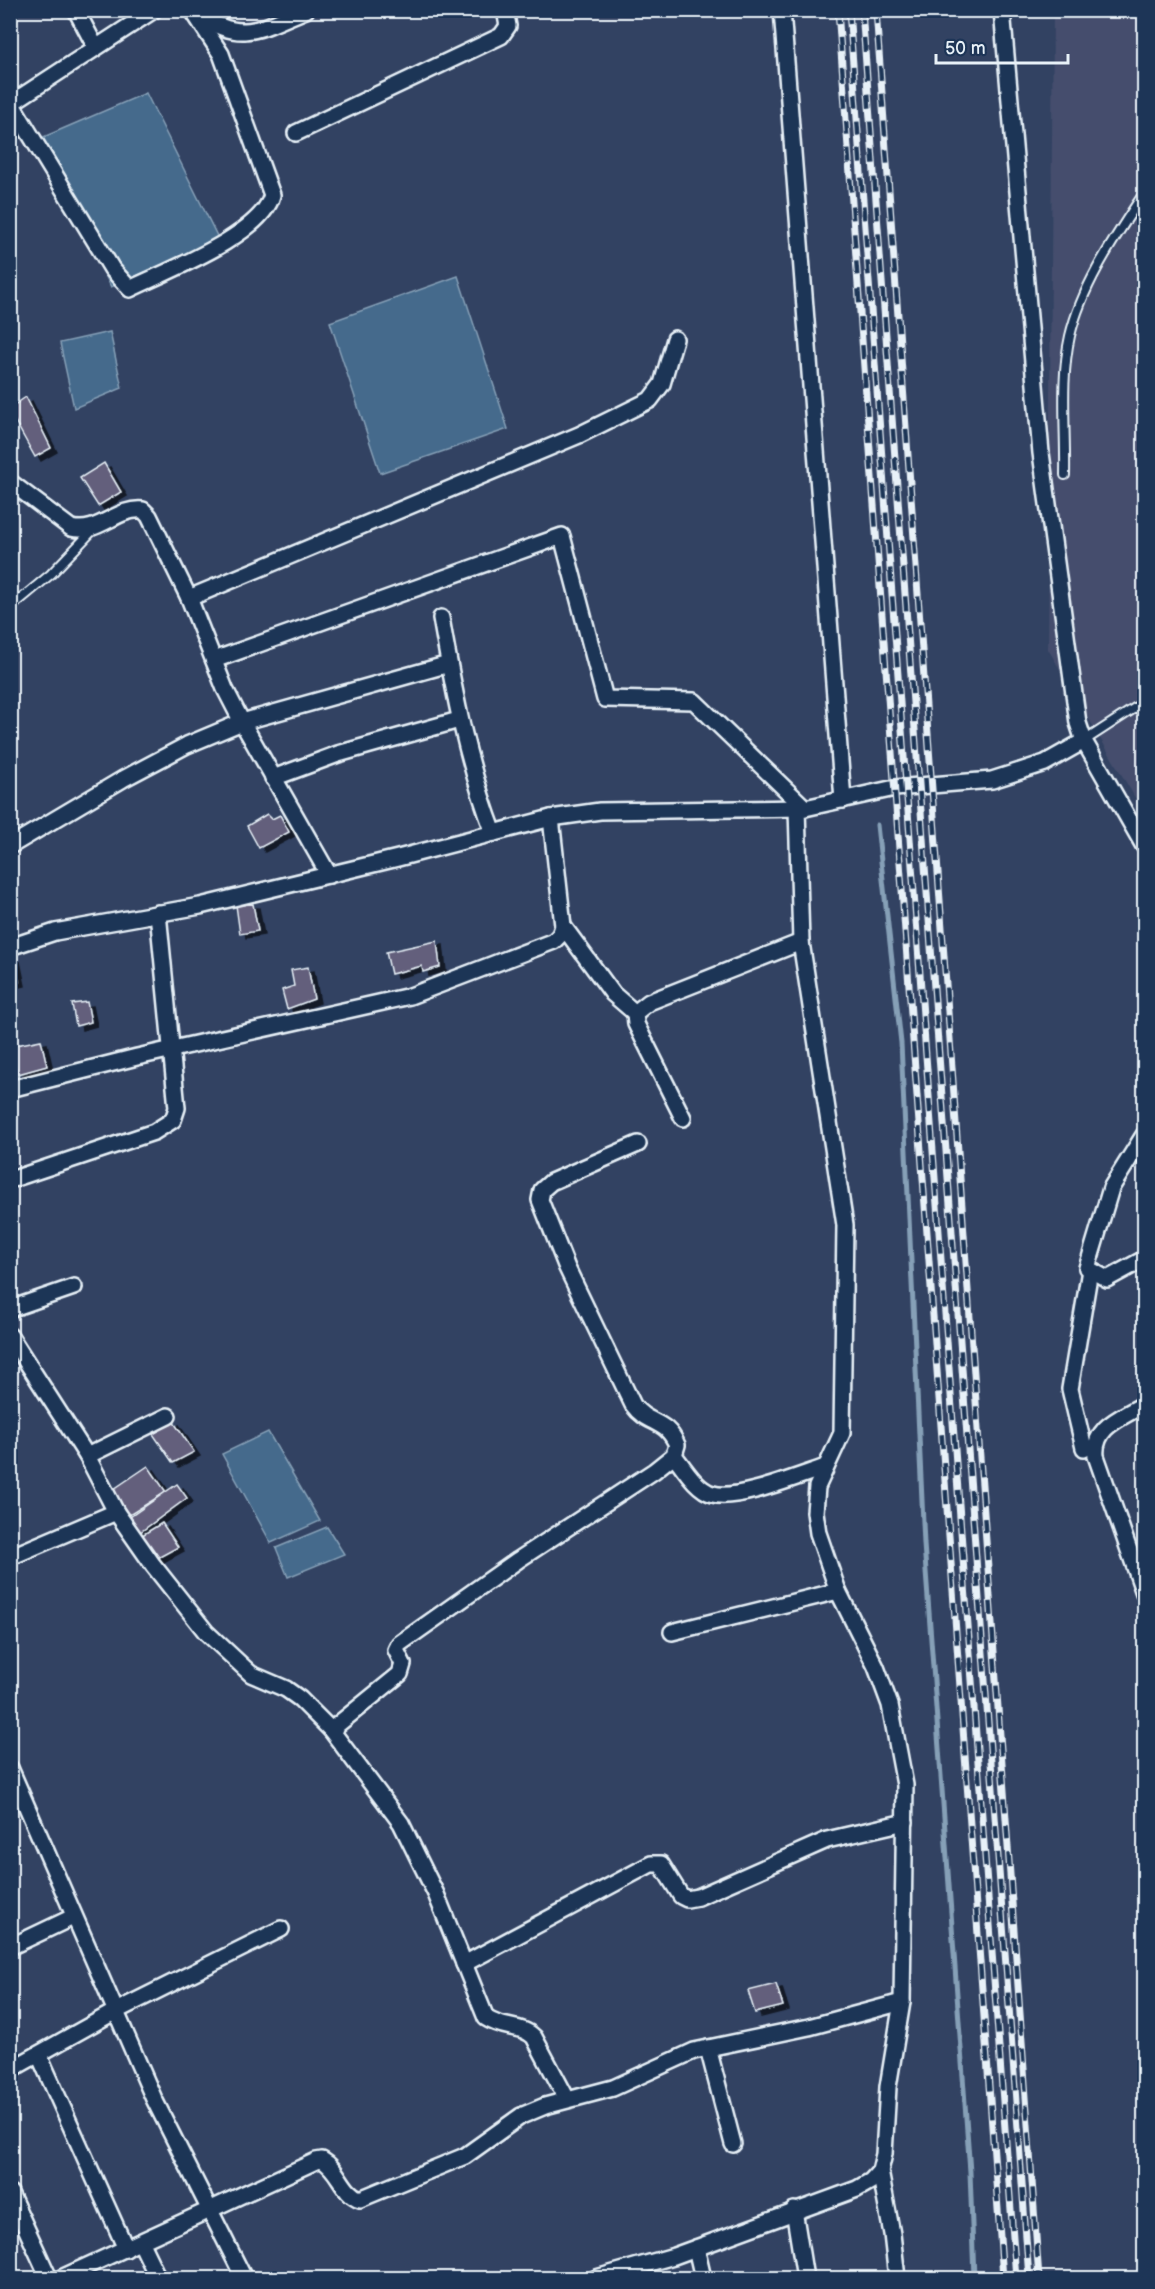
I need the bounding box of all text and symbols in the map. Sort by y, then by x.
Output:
scale bar [936,27,1068,65]
text: 50 m [945,38,986,59]

